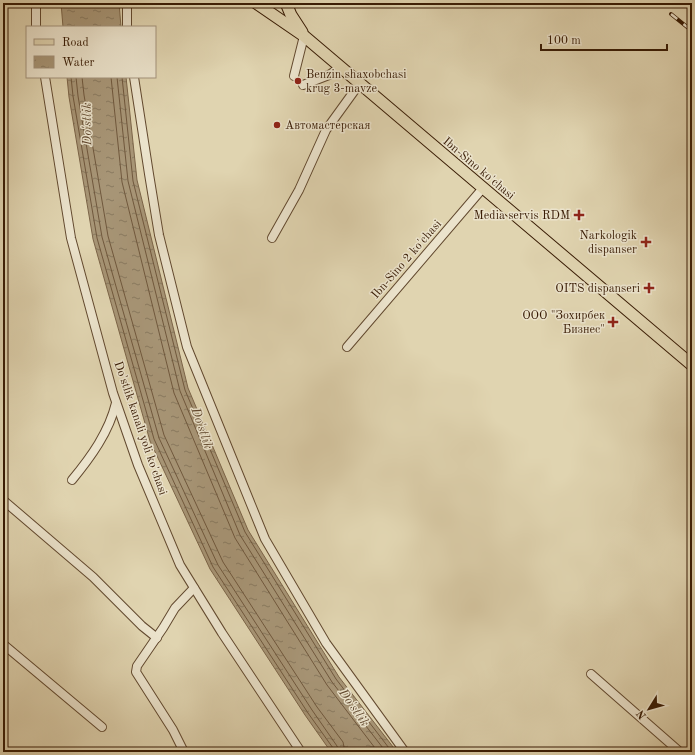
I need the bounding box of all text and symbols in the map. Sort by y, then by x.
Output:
legend [26,26,156,78]
scale bar [541,26,667,52]
text: 100 m [547,35,581,47]
text: Road [62,37,89,49]
text: Water [62,57,95,69]
place label: Benzin shaxobchasi krug 3-mavze [306,69,407,95]
marker: Benzin shaxobchasi krug 3-mavze [293,76,303,86]
water label: Do'stlik [81,102,94,147]
marker: Автомастерская [272,120,282,130]
place label: Автомастерская [285,120,370,132]
street label: Ibn-Sino ko'chasi [440,135,516,202]
marker: Media servis RDM [573,209,585,221]
place label: Media servis RDM [474,210,570,222]
street label: Ibn-Sino 2 ko'chasi [369,218,444,301]
place label: Narkologik dispanser [580,230,637,256]
marker: Narkologik dispanser [640,236,652,248]
marker: OITS dispanseri [643,282,655,294]
place label: OITS dispanseri [555,283,640,295]
place label: ООО "Зохирбек Бизнес" [522,310,605,336]
marker: ООО "Зохирбек Бизнес" [608,317,618,327]
street label: Do'stlik kanali yoli ko'chasi [111,360,169,497]
water label: Do'stlik [188,405,215,451]
water label: Do'stlik [336,686,371,729]
north arrow [629,689,669,729]
text: N [635,707,649,721]

